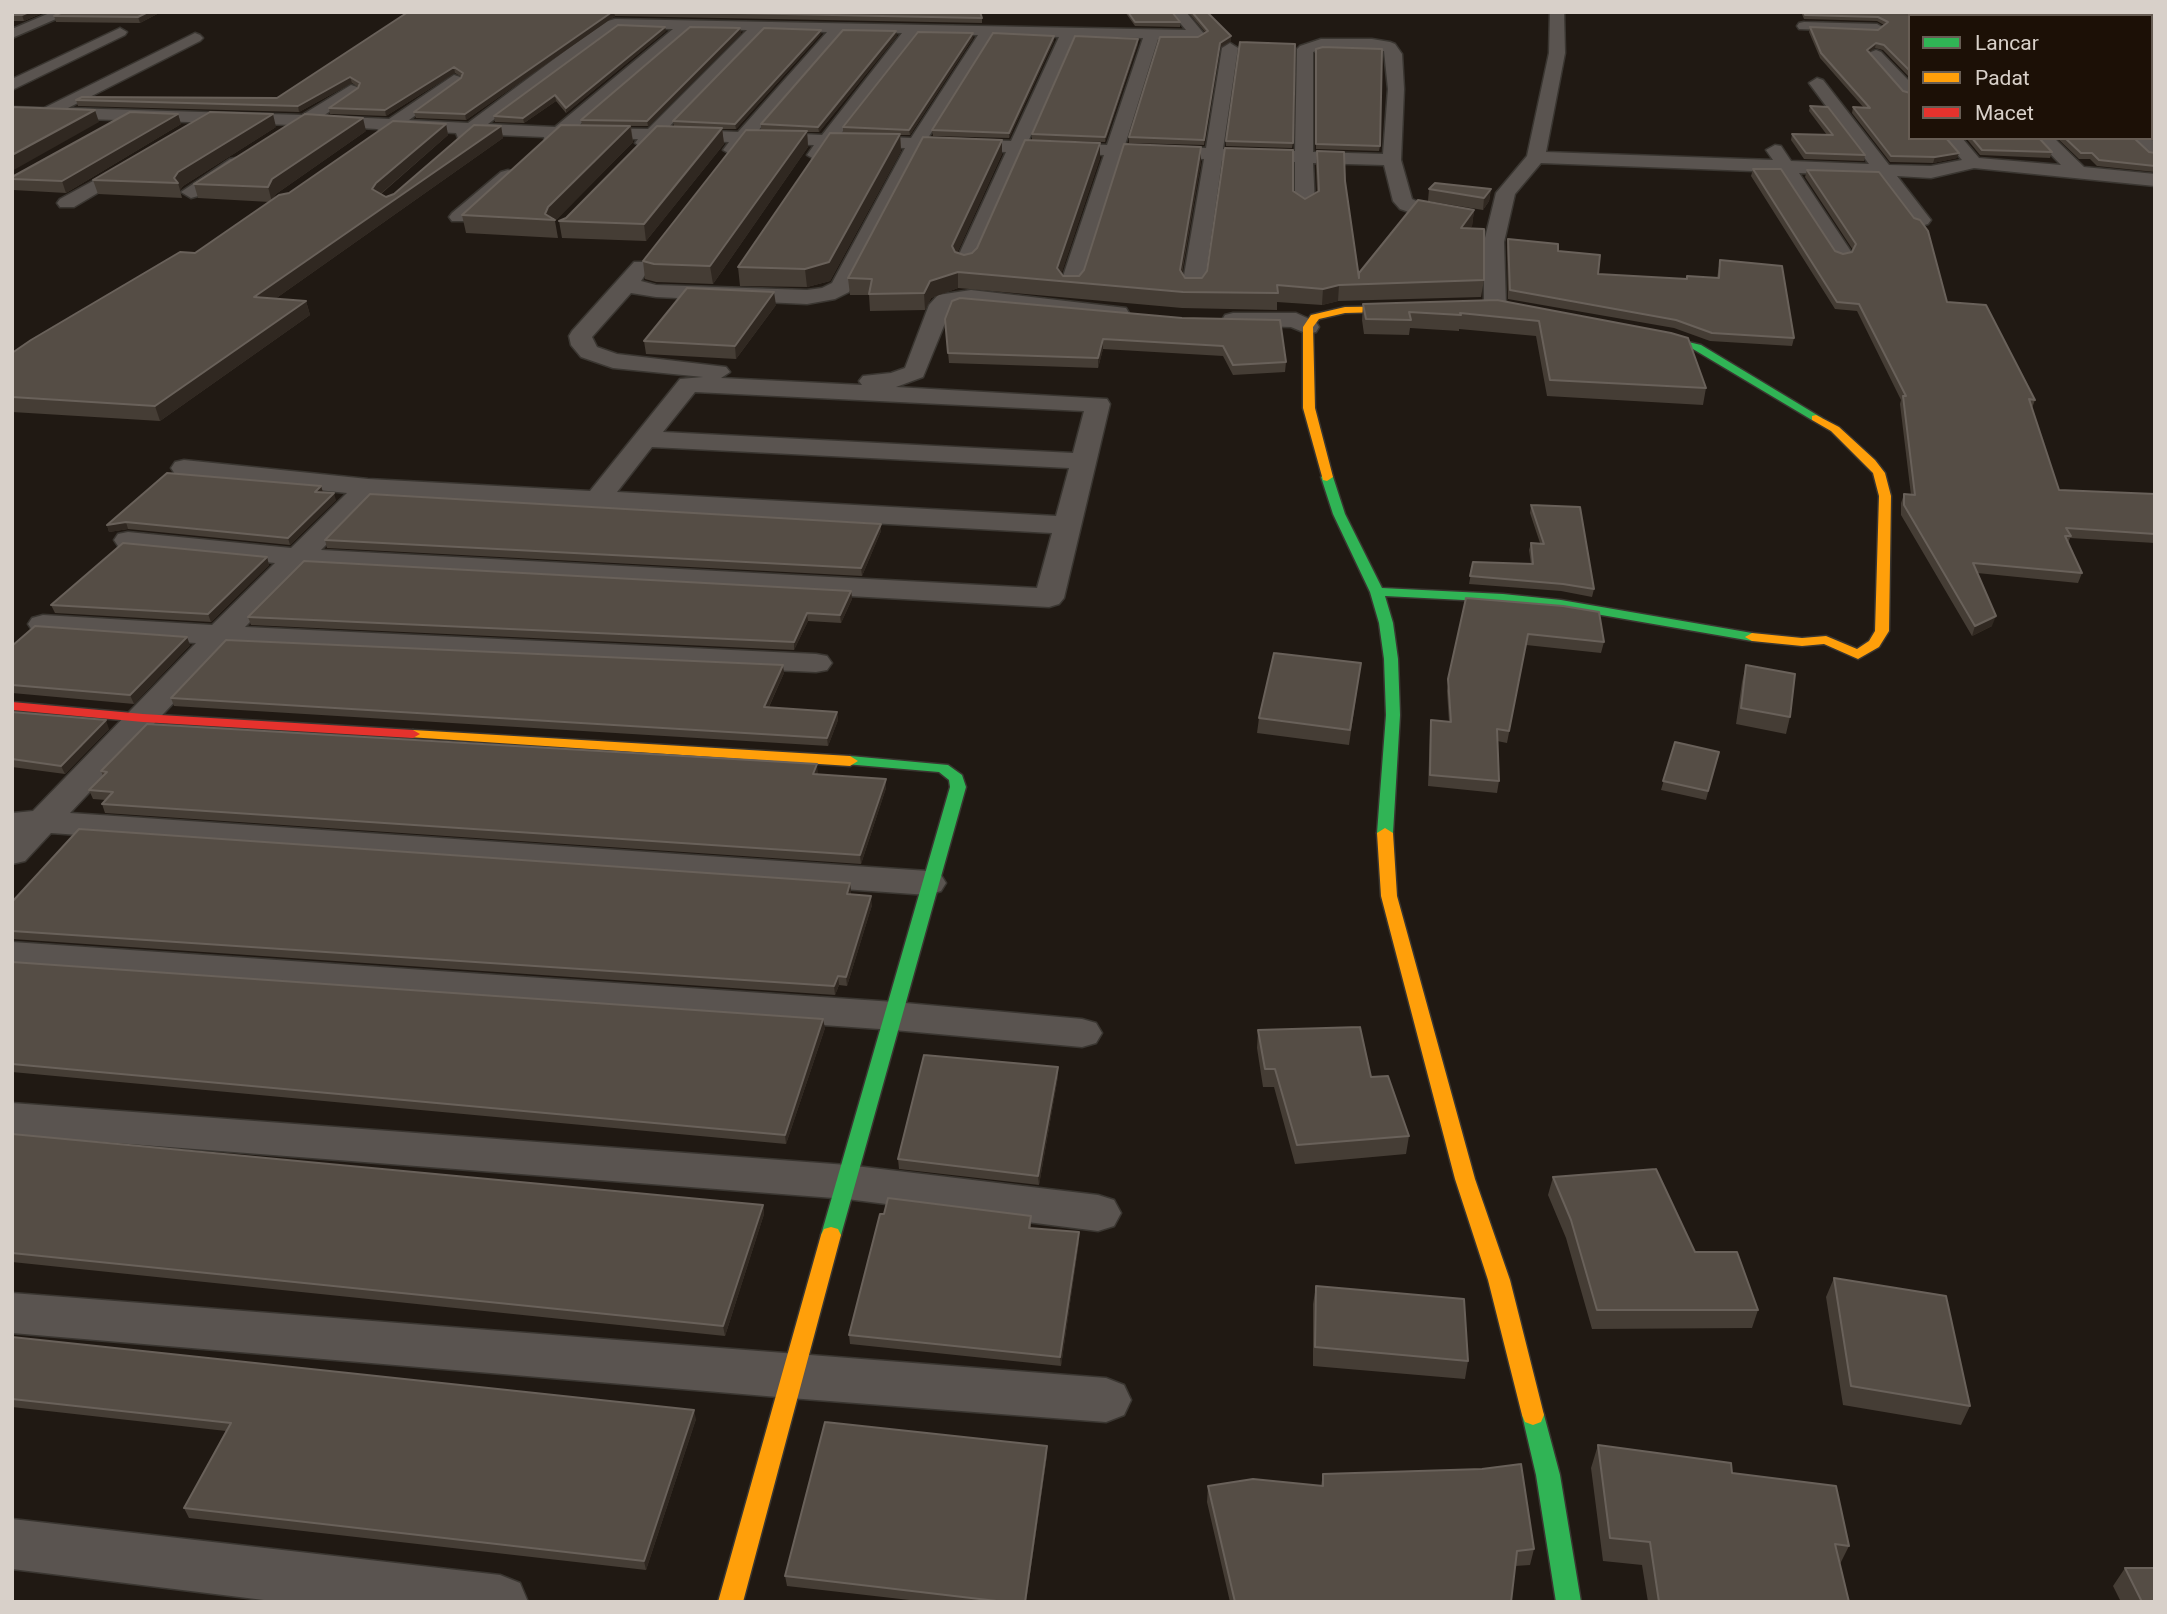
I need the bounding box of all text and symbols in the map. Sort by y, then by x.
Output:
legend [1908,14,2153,140]
text: Lancar [1975,31,2039,55]
text: Padat [1975,66,2030,90]
text: Macet [1975,101,2034,125]

